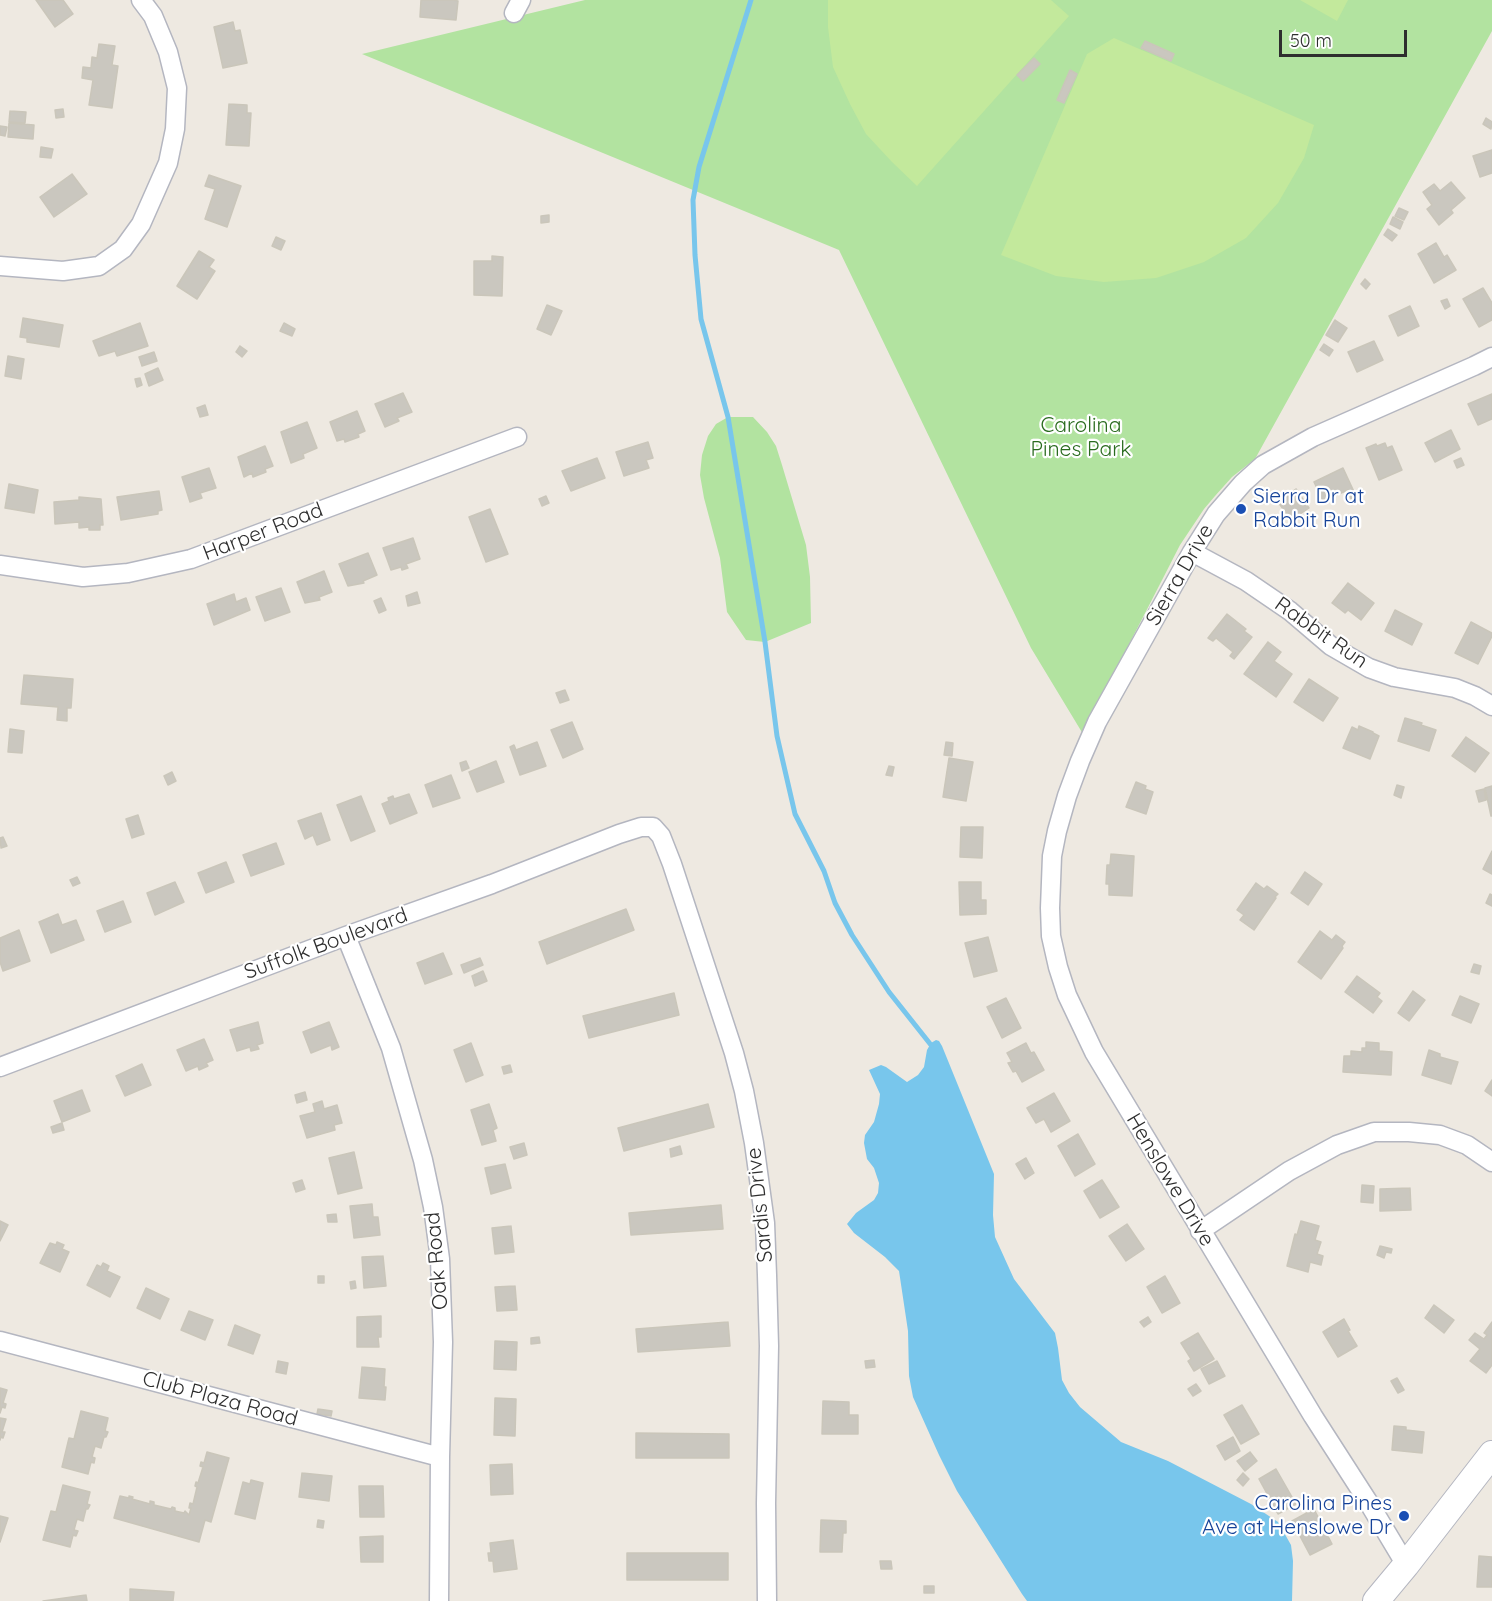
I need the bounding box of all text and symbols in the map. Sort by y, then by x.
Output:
scale bar [1282,18,1410,56]
text: 50 m [1290,29,1332,52]
park label: Carolina Pines Park [1030,413,1132,463]
place label: Sierra Dr at Rabbit Run [1253,484,1364,534]
street label: Harper Road [199,498,327,566]
marker: Sierra Dr at Rabbit Run [1234,502,1248,516]
street label: Sierra Drive [1141,520,1219,630]
street label: Rabbit Run [1270,592,1372,674]
street label: Suffolk Boulevard [241,903,411,985]
street label: Henslowe Drive [1121,1109,1219,1251]
street label: Sardis Drive [741,1146,779,1264]
street label: Oak Road [420,1211,454,1311]
street label: Club Plaza Road [140,1366,300,1432]
place label: Carolina Pines Ave at Henslowe Dr [1202,1491,1392,1541]
marker: Carolina Pines Ave at Henslowe Dr [1397,1509,1411,1523]

